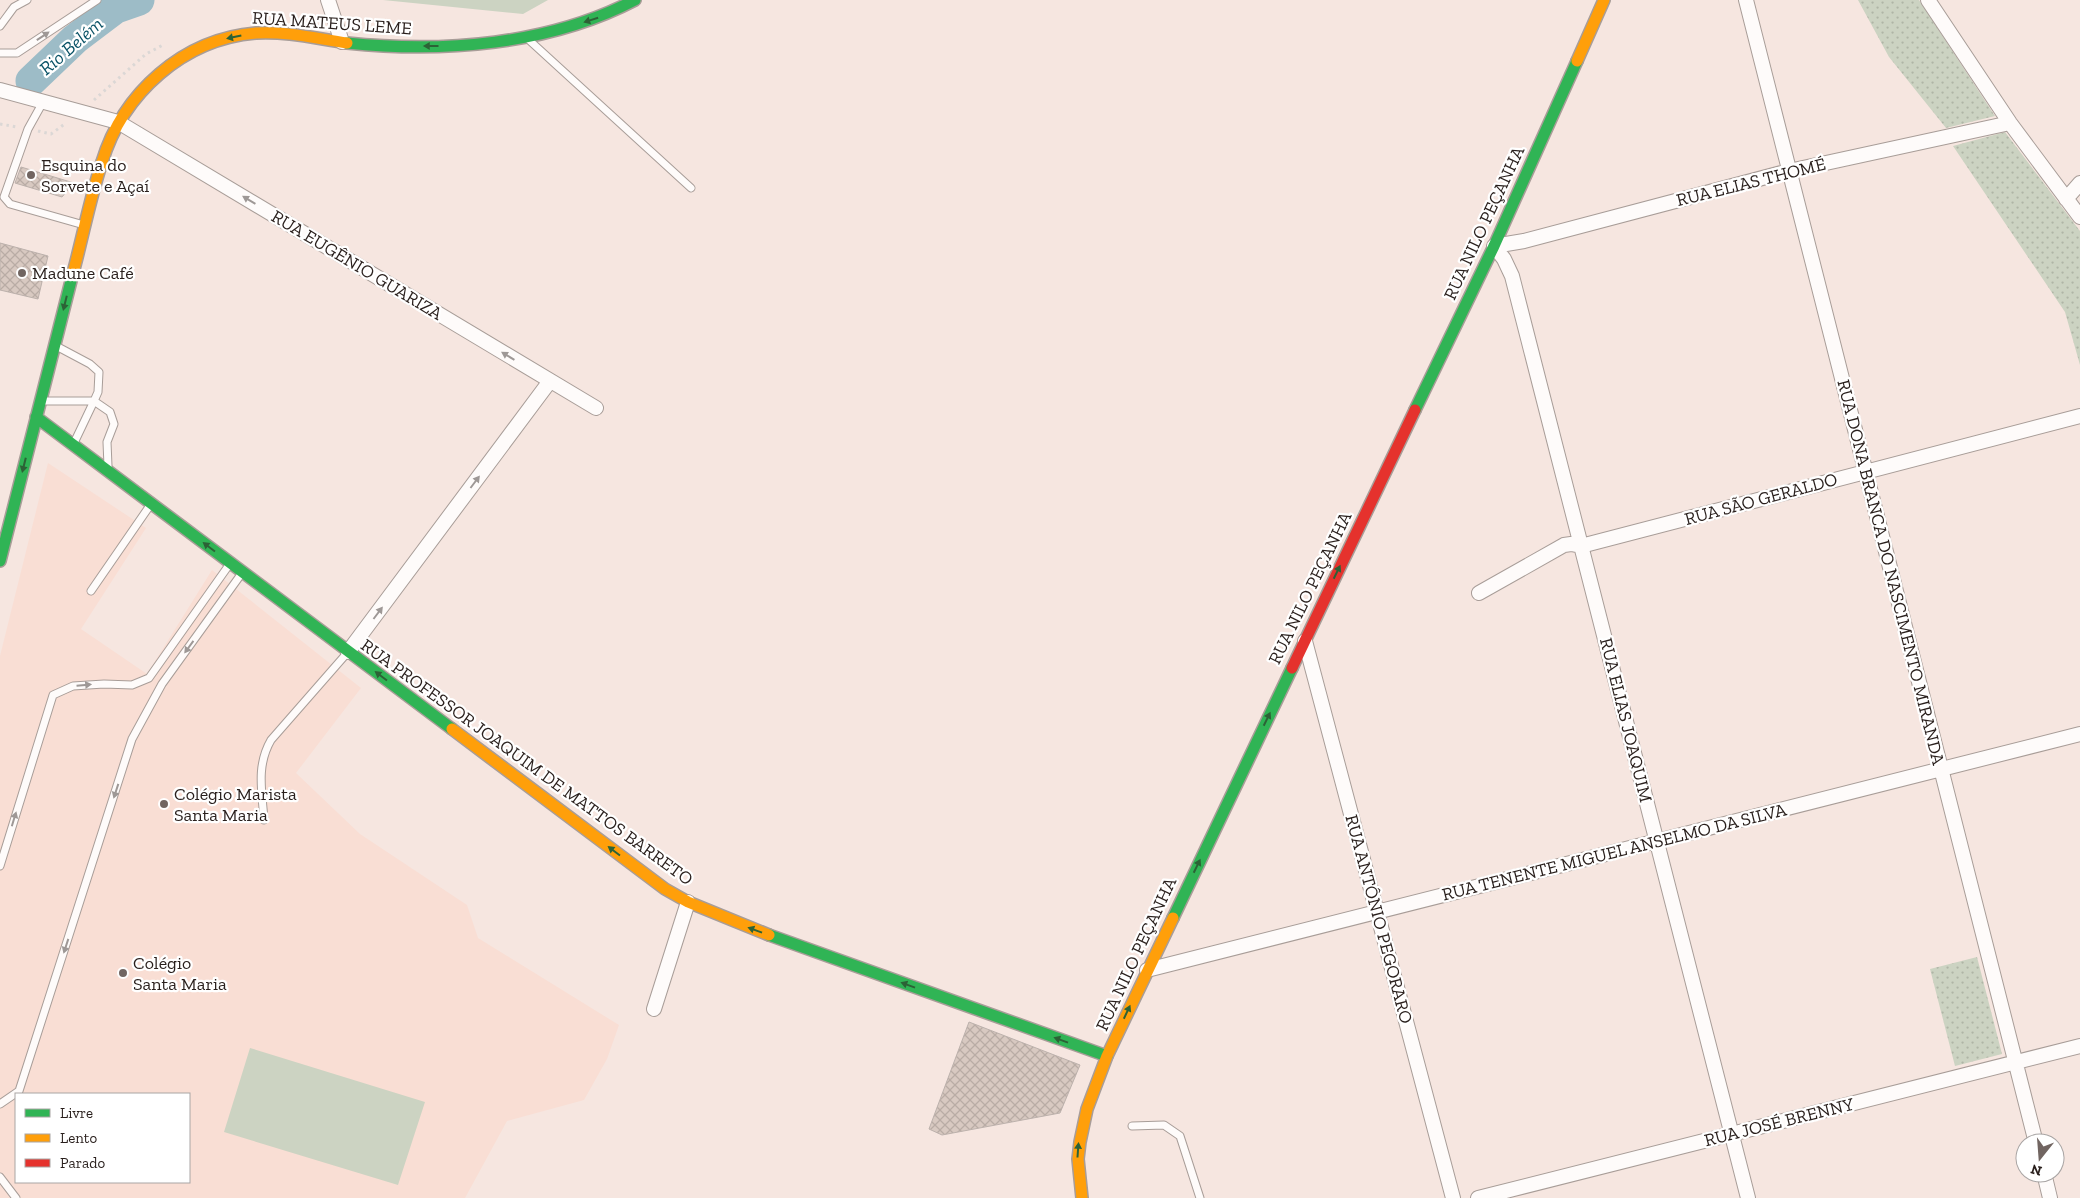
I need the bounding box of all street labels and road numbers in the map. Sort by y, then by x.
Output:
street label: RUA MATEUS LEME [251,6,413,40]
street label: RUA NILO PEÇANHA [1439,142,1529,303]
street label: RUA ELIAS THOMÉ [1674,153,1828,211]
street label: RUA EUGÊNIO GUARIZA [267,205,447,325]
street label: RUA DONA BRANCA DO NASCIMENTO MIRANDA [1832,377,1950,767]
street label: RUA SÃO GERALDO [1682,468,1840,530]
street label: RUA NILO PEÇANHA [1264,508,1357,668]
street label: RUA PROFESSOR JOAQUIM DE MATTOS BARRETO [357,634,697,890]
street label: RUA ELIAS JOAQUIM [1595,635,1657,805]
street label: RUA TENENTE MIGUEL ANSELMO DA SILVA [1440,798,1789,906]
street label: RUA ANTÔNIO PEGORARO [1340,812,1418,1026]
street label: RUA NILO PEÇANHA [1091,873,1181,1034]
street label: RUA JOSÉ BRENNY [1702,1093,1856,1151]

